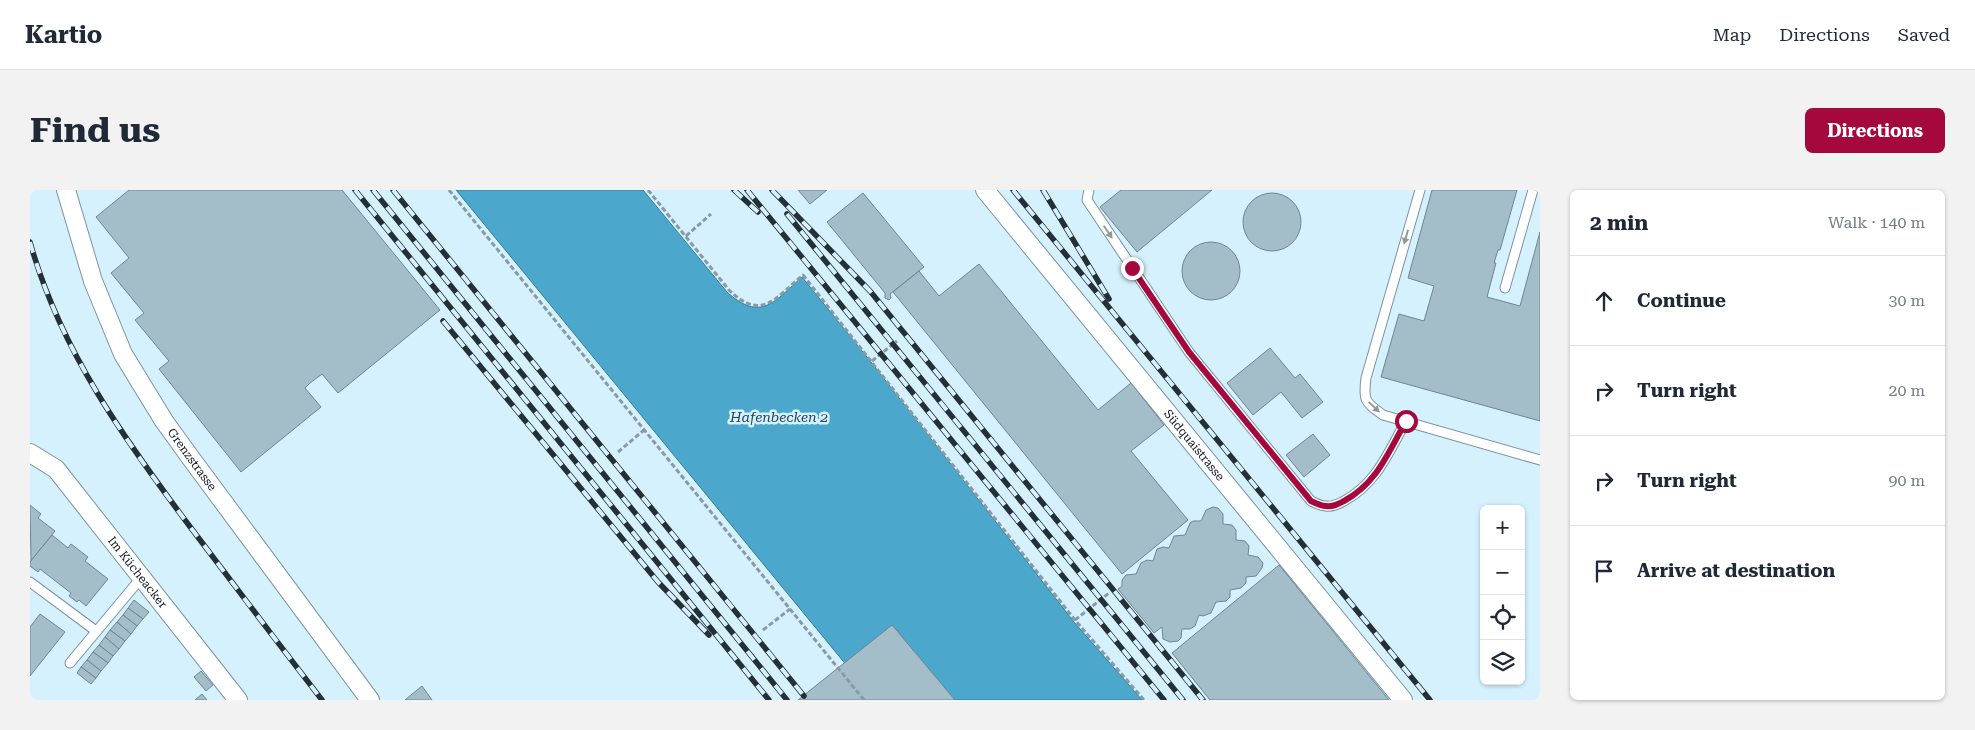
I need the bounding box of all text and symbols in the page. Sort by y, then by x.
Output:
text: Kartio [25,21,102,49]
text: Map [1713,24,1751,45]
text: Directions [1779,24,1870,45]
text: Saved [1898,24,1950,45]
button: Directions [1805,108,1945,153]
text: Find us [30,110,160,151]
text: 2 min [1590,211,1648,235]
text: Walk · 140 m [1828,213,1925,232]
one-way arrow [1103,225,1112,239]
one-way arrow [1402,229,1410,244]
route end [1121,257,1144,280]
icon: ahead [1590,287,1618,315]
text: Continue [1637,289,1726,312]
text: 30 m [1888,291,1925,310]
icon: right [1590,377,1618,405]
text: Turn right [1637,379,1737,402]
text: 20 m [1888,381,1925,400]
one-way arrow [1368,401,1380,413]
street label: Südquaistrasse [1161,407,1228,484]
water label: Hafenbecken 2 [729,409,828,425]
route start [1395,410,1418,433]
street label: Grenzstrasse [165,426,220,494]
icon: right [1590,467,1618,495]
text: Turn right [1637,469,1737,492]
text: 90 m [1888,471,1925,490]
map controls [1480,505,1525,685]
button: + [1480,505,1525,550]
street label: Im Kücheacker [105,534,170,611]
button: − [1480,550,1525,595]
icon: arrive [1590,557,1618,585]
text: Arrive at destination [1637,559,1835,582]
button: locate [1480,595,1525,640]
button: layers [1480,640,1525,685]

